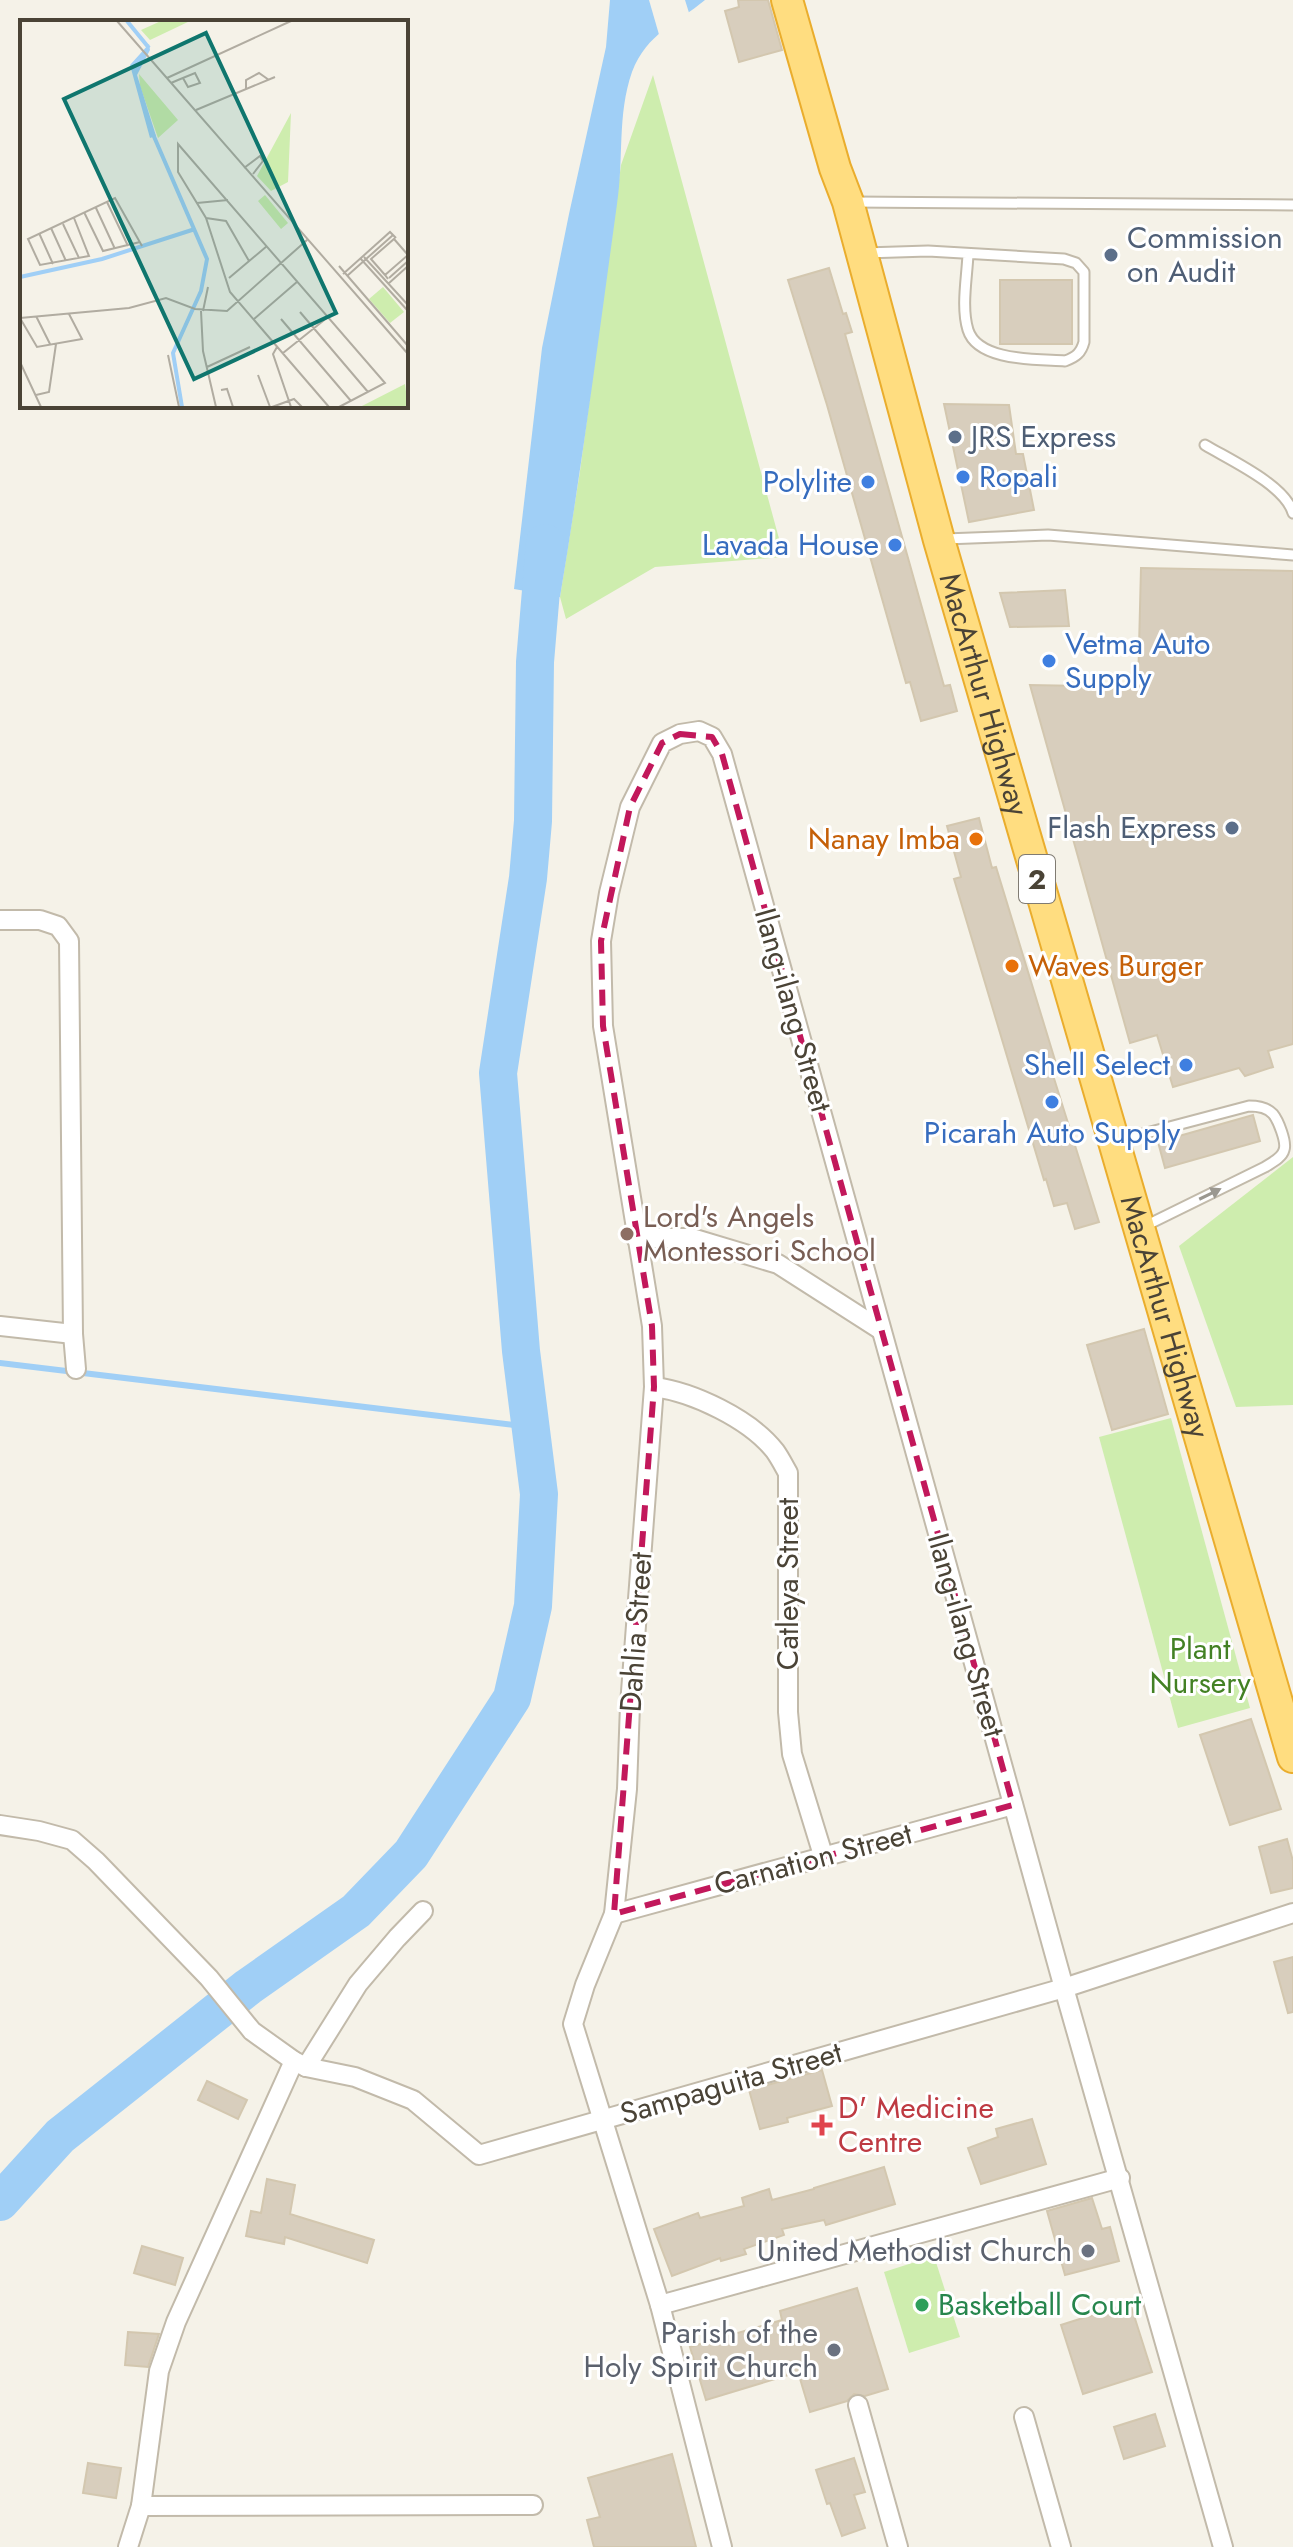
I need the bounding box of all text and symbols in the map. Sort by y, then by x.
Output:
inset map [20,20,408,408]
place label: Commission on Audit [1127,216,1283,293]
marker: Commission on Audit [1102,246,1120,264]
place label: JRS Express [967,415,1116,458]
marker: JRS Express [946,428,964,446]
place label: Ropali [979,455,1058,498]
place label: Polylite [763,460,852,503]
marker: Ropali [954,468,972,486]
marker: Polylite [859,473,877,491]
place label: Lavada House [702,523,879,566]
marker: Lavada House [886,536,904,554]
street label: MacArthur Highway [929,568,1040,822]
place label: Vetma Auto Supply [1065,622,1210,699]
marker: Vetma Auto Supply [1040,652,1058,670]
place label: Flash Express [1047,806,1216,849]
place label: Nanay Imba [808,817,960,860]
marker: Flash Express [1223,819,1241,837]
marker: Nanay Imba [967,830,985,848]
road number: 2 [1019,855,1055,903]
street label: Ilang-ilang Street [744,903,843,1118]
place label: Waves Burger [1028,944,1204,987]
marker: Waves Burger [1003,957,1021,975]
place label: Shell Select [1024,1043,1171,1086]
marker: Shell Select [1177,1056,1195,1074]
marker: Picarah Auto Supply [1043,1093,1061,1111]
place label: Picarah Auto Supply [924,1111,1181,1154]
one-way arrow [1198,1188,1221,1201]
street label: MacArthur Highway [1110,1190,1221,1444]
place label: Lord's Angels Montessori School [643,1195,876,1272]
marker: Lord's Angels Montessori School [618,1225,636,1243]
street label: Catleya Street [766,1497,809,1670]
street label: Ilang-ilang Street [917,1528,1016,1743]
street label: Dahlia Street [608,1550,663,1713]
park label: Plant Nursery [1149,1627,1251,1704]
street label: Carnation Street [709,1811,917,1906]
street label: Sampaguita Street [615,2030,847,2135]
place label: D' Medicine Centre [838,2086,994,2163]
marker: D' Medicine Centre [813,2116,831,2134]
place label: United Methodist Church [757,2229,1072,2272]
marker: United Methodist Church [1079,2242,1097,2260]
place label: Basketball Court [938,2283,1142,2326]
marker: Basketball Court [913,2296,931,2314]
place label: Parish of the Holy Spirit Church [583,2311,818,2388]
marker: Parish of the Holy Spirit Church [825,2341,843,2359]

